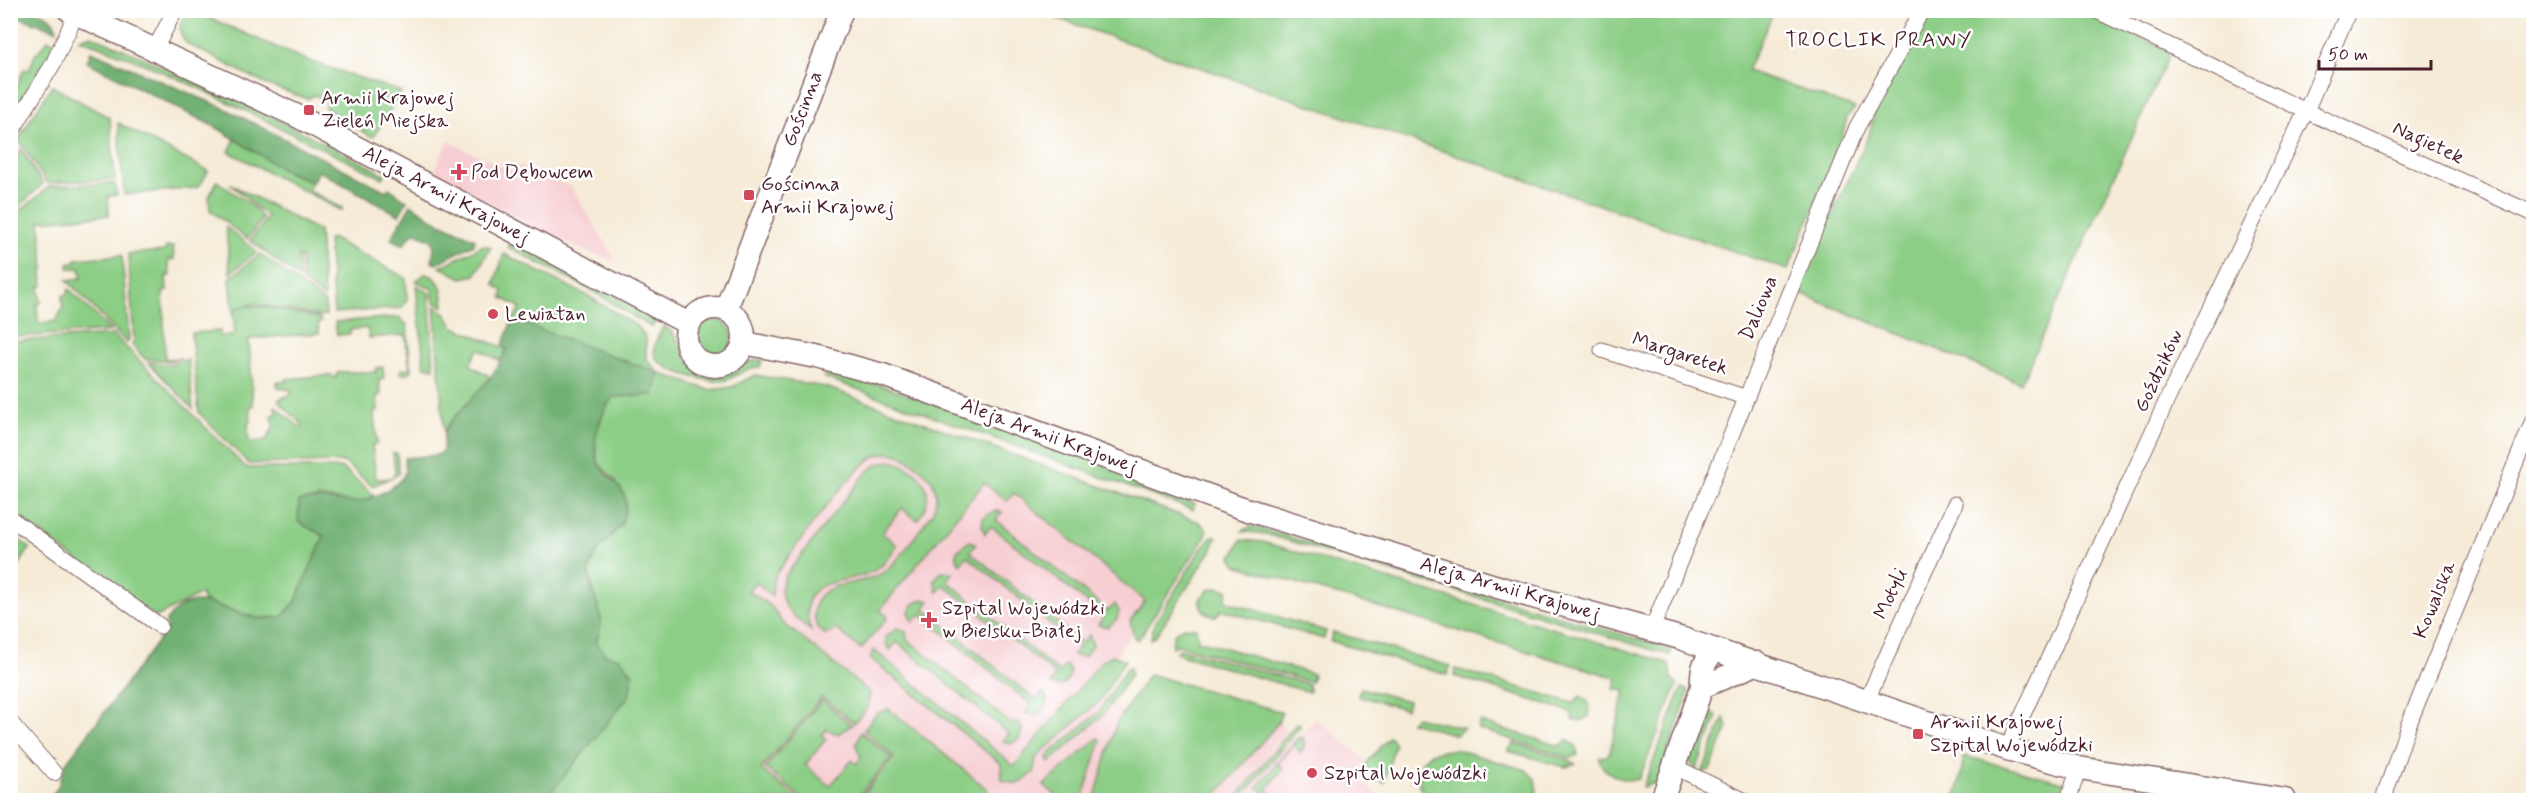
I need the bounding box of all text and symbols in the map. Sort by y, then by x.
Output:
district label: TROCLIK PRAWY [1785,26,1973,54]
scale bar [2319,33,2432,71]
text: 50 m [2328,43,2368,67]
street label: Gościnna [776,67,830,151]
place label: Armii Krajowej Zieleń Miejska [321,85,454,135]
marker: Armii Krajowej Zieleń Miejska [302,103,316,117]
street label: Nagietek [2387,115,2468,173]
street label: Aleja Armii Krajowej [358,139,534,251]
place label: Pod Dębowcem [471,159,593,186]
marker: Pod Dębowcem [452,165,466,179]
place label: Gościnna Armii Krajowej [761,171,894,221]
marker: Gościnna Armii Krajowej [742,188,756,202]
street label: Daliowa [1733,271,1785,345]
place label: Lewiatan [505,301,585,328]
marker: Lewiatan [486,307,500,321]
street label: Goździków [2128,325,2190,417]
street label: Margaretek [1628,326,1731,383]
street label: Aleja Armii Krajowej [957,391,1141,481]
street label: Aleja Armii Krajowej [1417,550,1603,628]
street label: Kowalska [2407,556,2463,643]
street label: Motyli [1868,564,1914,624]
place label: Szpital Wojewódzki w Bielsku-Białej [942,595,1105,645]
marker: Szpital Wojewódzki w Bielsku-Białej [920,611,938,629]
place label: Armii Krajowej Szpital Wojewódzki [1930,709,2093,759]
marker: Armii Krajowej Szpital Wojewódzki [1911,727,1925,741]
place label: Szpital Wojewódzki [1324,760,1487,787]
marker: Szpital Wojewódzki [1305,766,1319,780]

